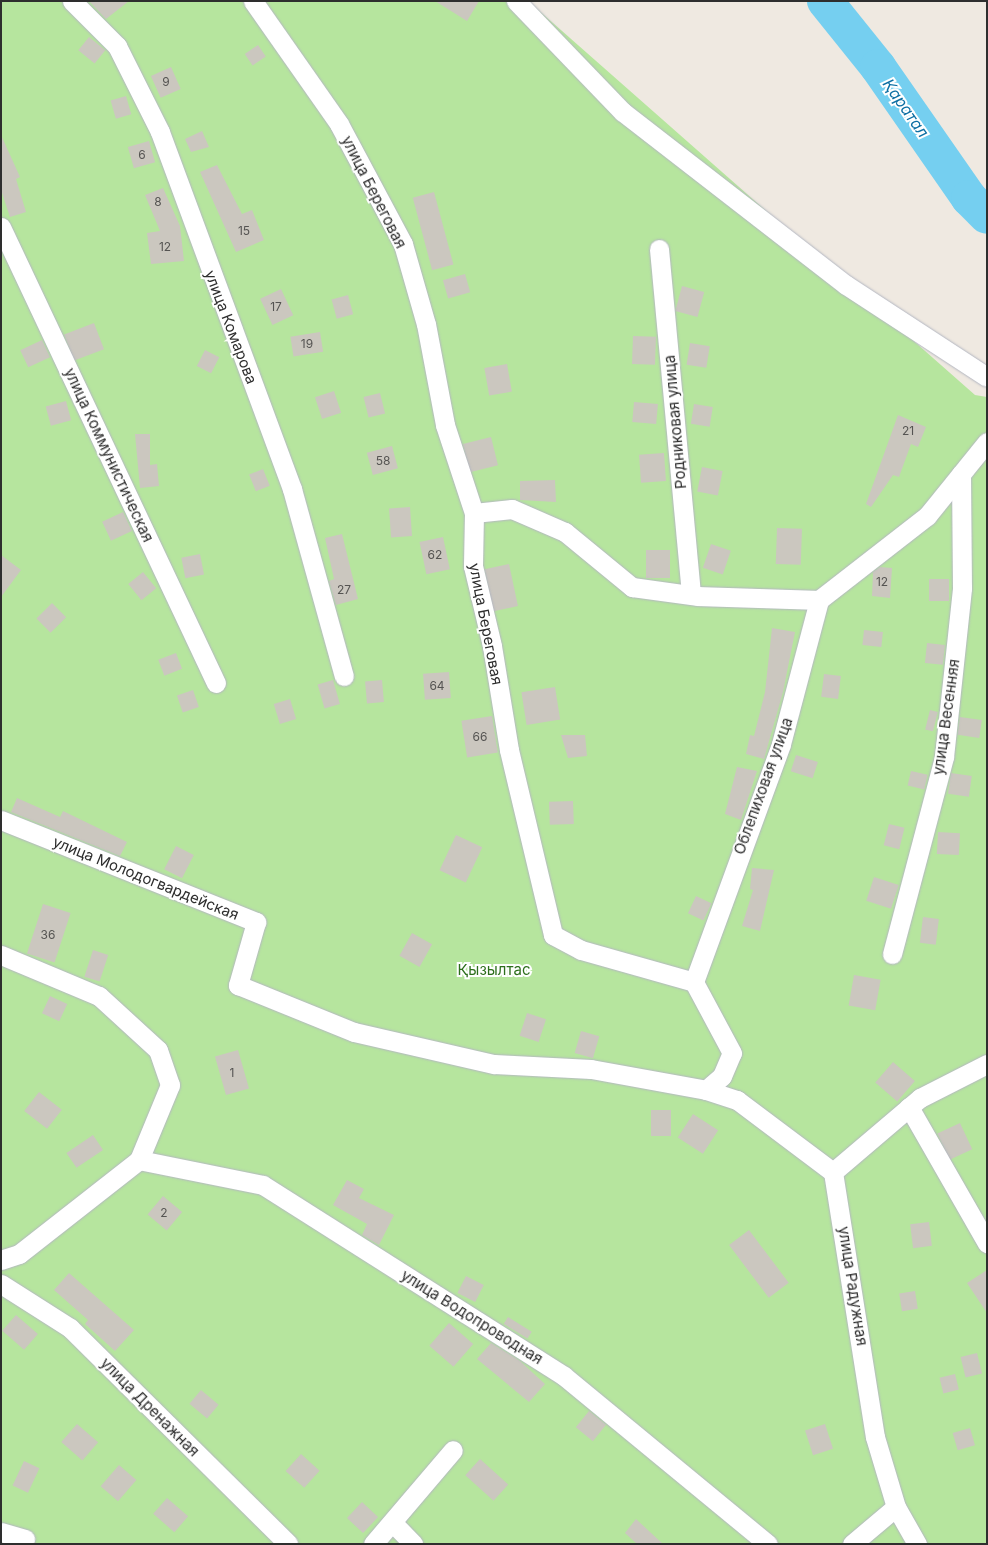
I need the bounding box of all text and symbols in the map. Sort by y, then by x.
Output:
house number: 9 [162,75,170,89]
water label: Қаратал [879,75,933,141]
street label: улица Береговая [338,133,410,251]
house number: 6 [138,148,146,162]
house number: 8 [154,195,162,209]
house number: 15 [238,224,250,238]
house number: 12 [159,240,171,254]
street label: улица Комарова [201,268,261,386]
house number: 17 [270,300,282,314]
house number: 19 [301,337,313,351]
street label: Родниковая улица [660,354,690,490]
street label: улица Коммунистическая [61,365,157,545]
house number: 21 [902,424,914,438]
house number: 58 [376,454,390,468]
house number: 62 [428,548,442,562]
street label: улица Береговая [465,562,507,686]
house number: 12 [876,575,888,589]
house number: 27 [337,583,351,597]
street label: улица Весенняя [929,658,963,776]
house number: 64 [429,679,445,693]
street label: Облепиховая улица [730,715,796,857]
house number: 66 [473,730,487,744]
street label: улица Молодогвардейская [50,832,242,924]
house number: 36 [41,928,55,942]
park label: Қызылтас [458,961,530,979]
house number: 1 [230,1066,234,1080]
house number: 2 [160,1206,168,1220]
street label: улица Радужная [835,1225,871,1347]
street label: улица Водопроводная [398,1266,546,1368]
street label: улица Дренажная [97,1354,203,1460]

